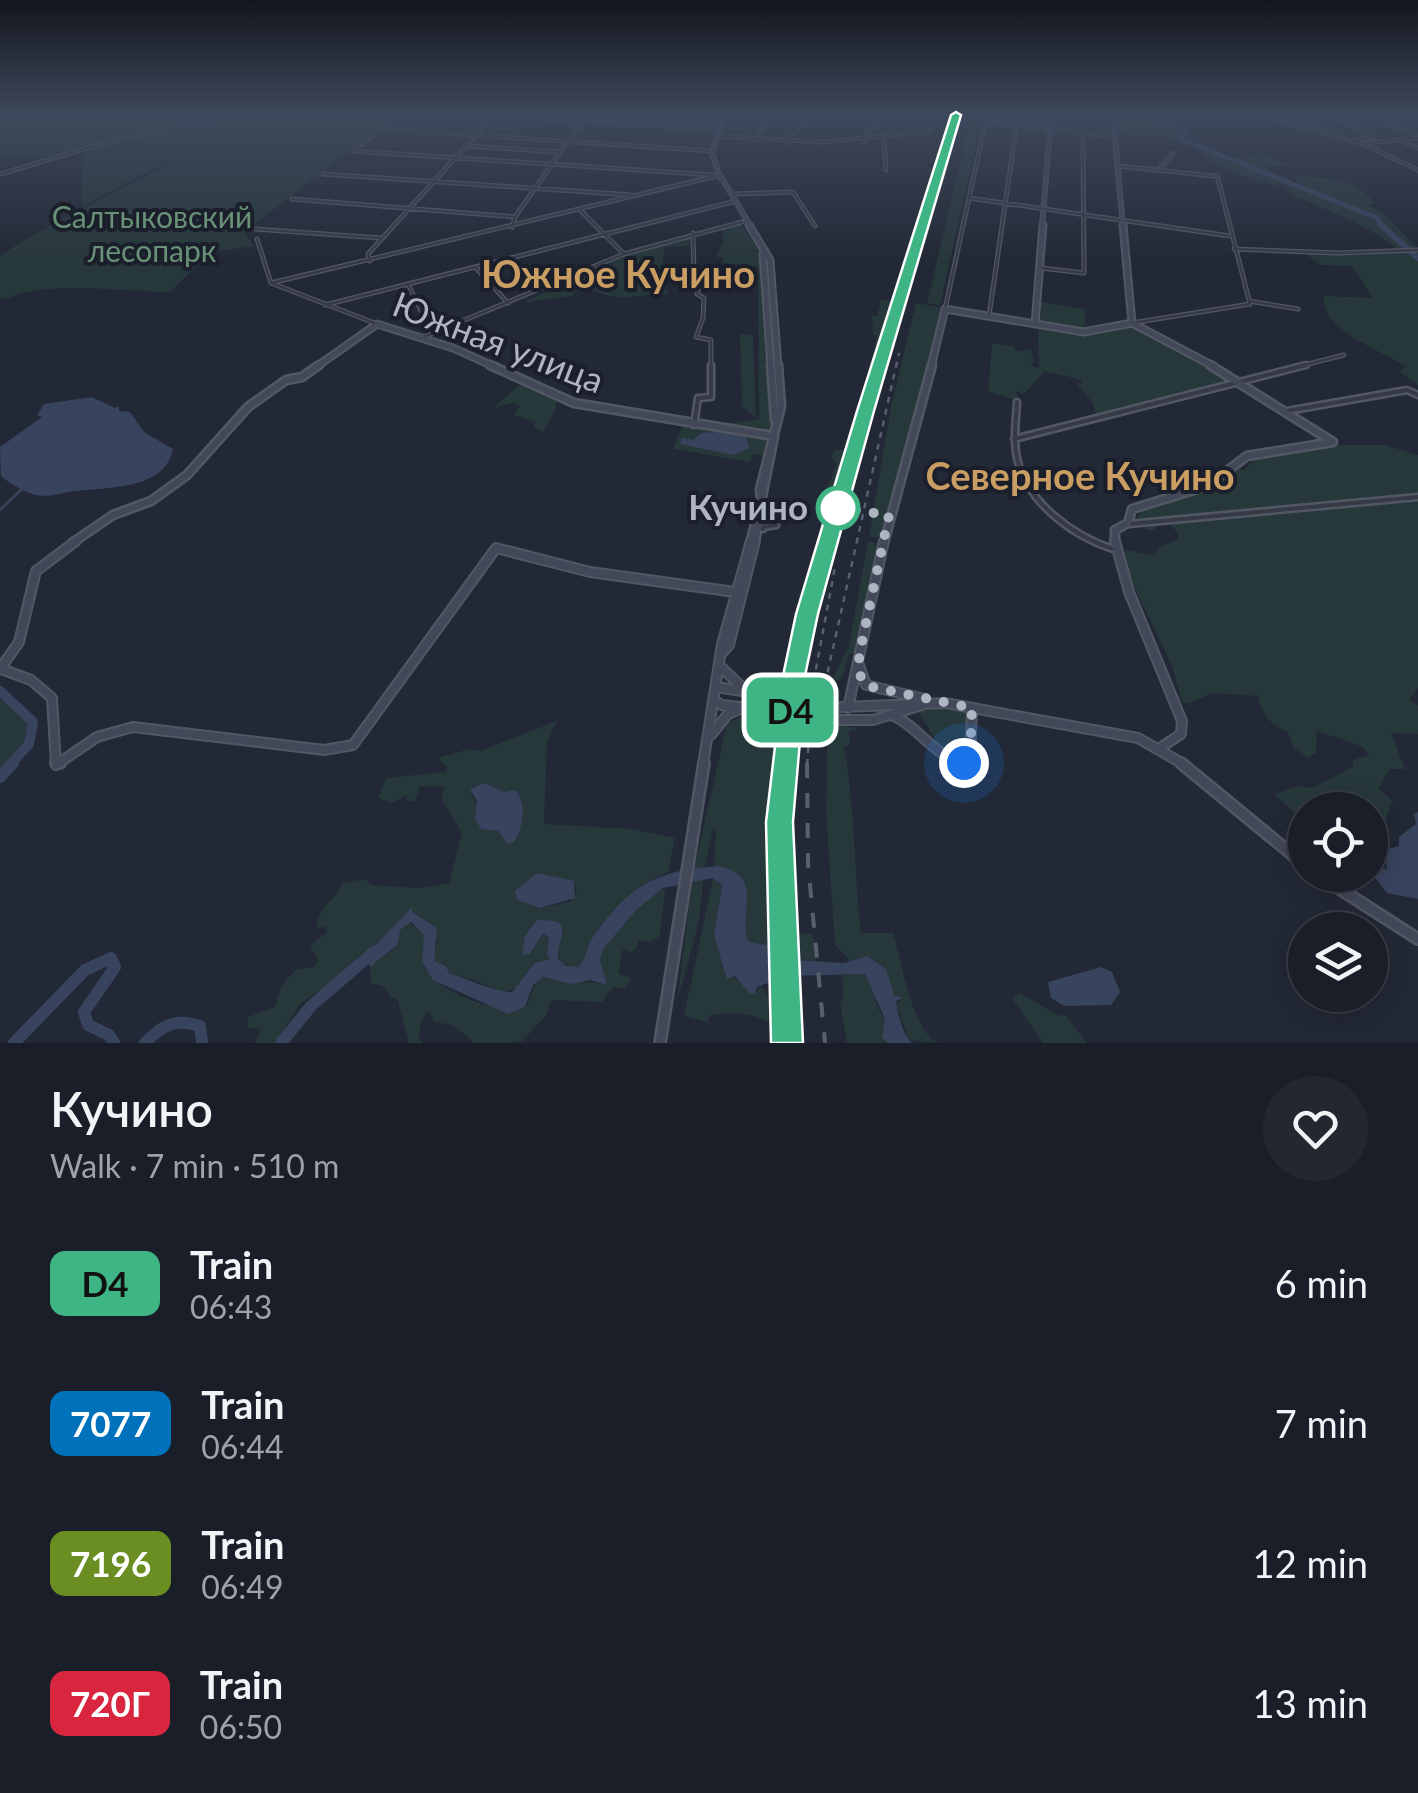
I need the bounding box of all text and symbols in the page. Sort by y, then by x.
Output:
park label: Салтыковский лесопарк [52,198,252,268]
district label: Южное Кучино [481,250,755,296]
street label: Южная улица [387,282,610,401]
district label: Северное Кучино [925,452,1235,498]
place label: Кучино [688,485,808,527]
marker: Кучино [817,487,859,529]
line badge: D4 [745,678,835,742]
text: D4 [767,689,813,731]
your location [939,738,989,788]
map controls [1288,792,1388,1012]
button: locate [1288,792,1388,892]
button: layers [1288,912,1388,1012]
button: heart [1263,1076,1368,1181]
text: Кучино [50,1080,213,1137]
text: Walk · 7 min · 510 m [50,1146,339,1185]
text: Train [190,1241,273,1287]
text: 6 min [1275,1260,1368,1306]
text: D4 [82,1262,128,1304]
text: 06:43 [190,1287,272,1326]
text: Train [201,1381,284,1427]
text: 7 min [1275,1400,1368,1446]
text: 7077 [70,1402,151,1444]
text: 06:44 [201,1427,283,1466]
text: Train [201,1521,284,1567]
text: 12 min [1253,1540,1368,1586]
text: 7196 [70,1542,151,1584]
text: 06:49 [201,1567,283,1606]
text: Train [200,1661,283,1707]
text: 13 min [1253,1680,1368,1726]
text: 720Г [70,1682,150,1724]
text: 06:50 [200,1707,282,1746]

